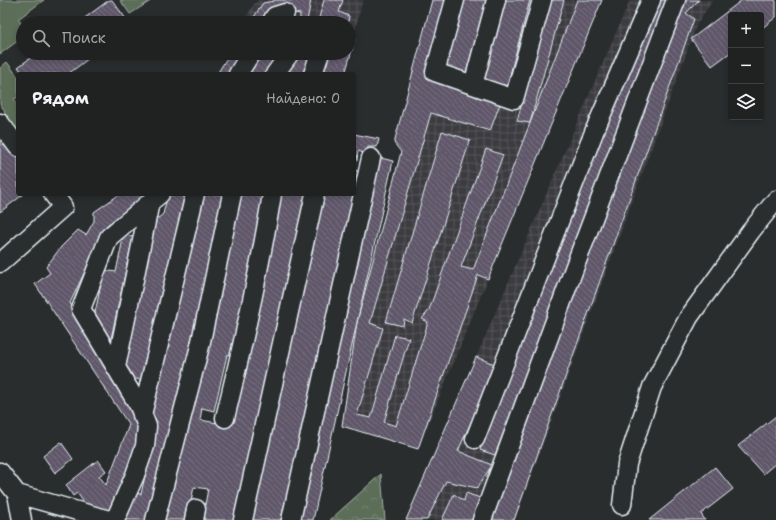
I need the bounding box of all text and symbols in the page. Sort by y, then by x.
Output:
map controls [728,12,764,120]
button: + [728,12,764,48]
search box [16,16,356,60]
icon: search [30,27,52,49]
text: Поиск [62,28,106,48]
button: − [728,48,764,84]
button: layers [728,84,764,120]
text: Рядом [32,87,89,109]
text: Найдено: 0 [266,90,340,107]

